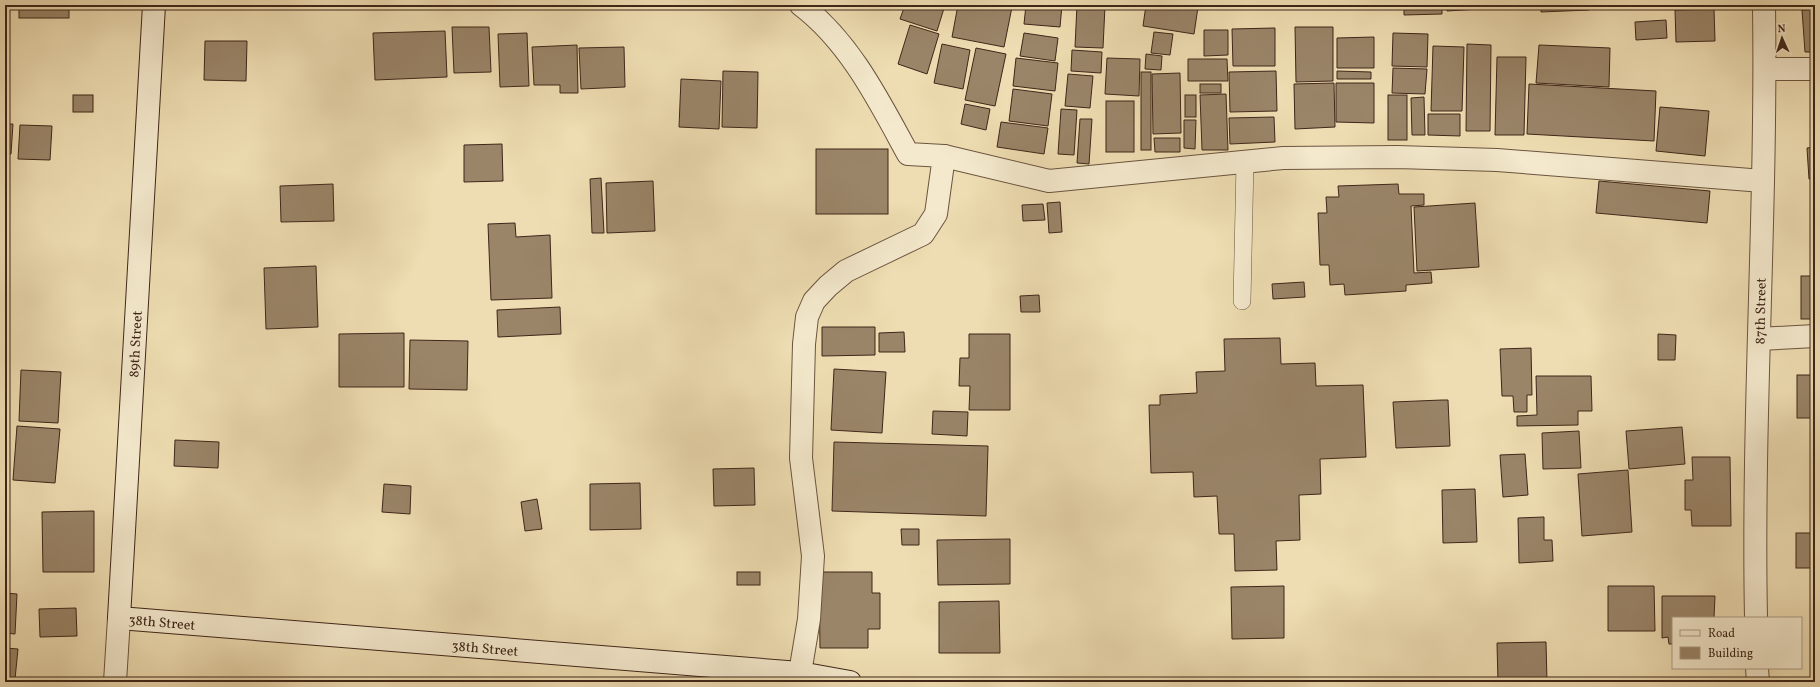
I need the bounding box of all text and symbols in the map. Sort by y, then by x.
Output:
north arrow [1762,18,1802,58]
text: N [1777,22,1786,37]
street label: 87th Street [1751,277,1772,345]
street label: 89th Street [125,310,148,378]
street label: 38th Street [128,611,196,636]
legend [1672,617,1802,669]
text: Road [1708,626,1735,642]
street label: 38th Street [451,637,519,662]
text: Building [1708,646,1753,662]

